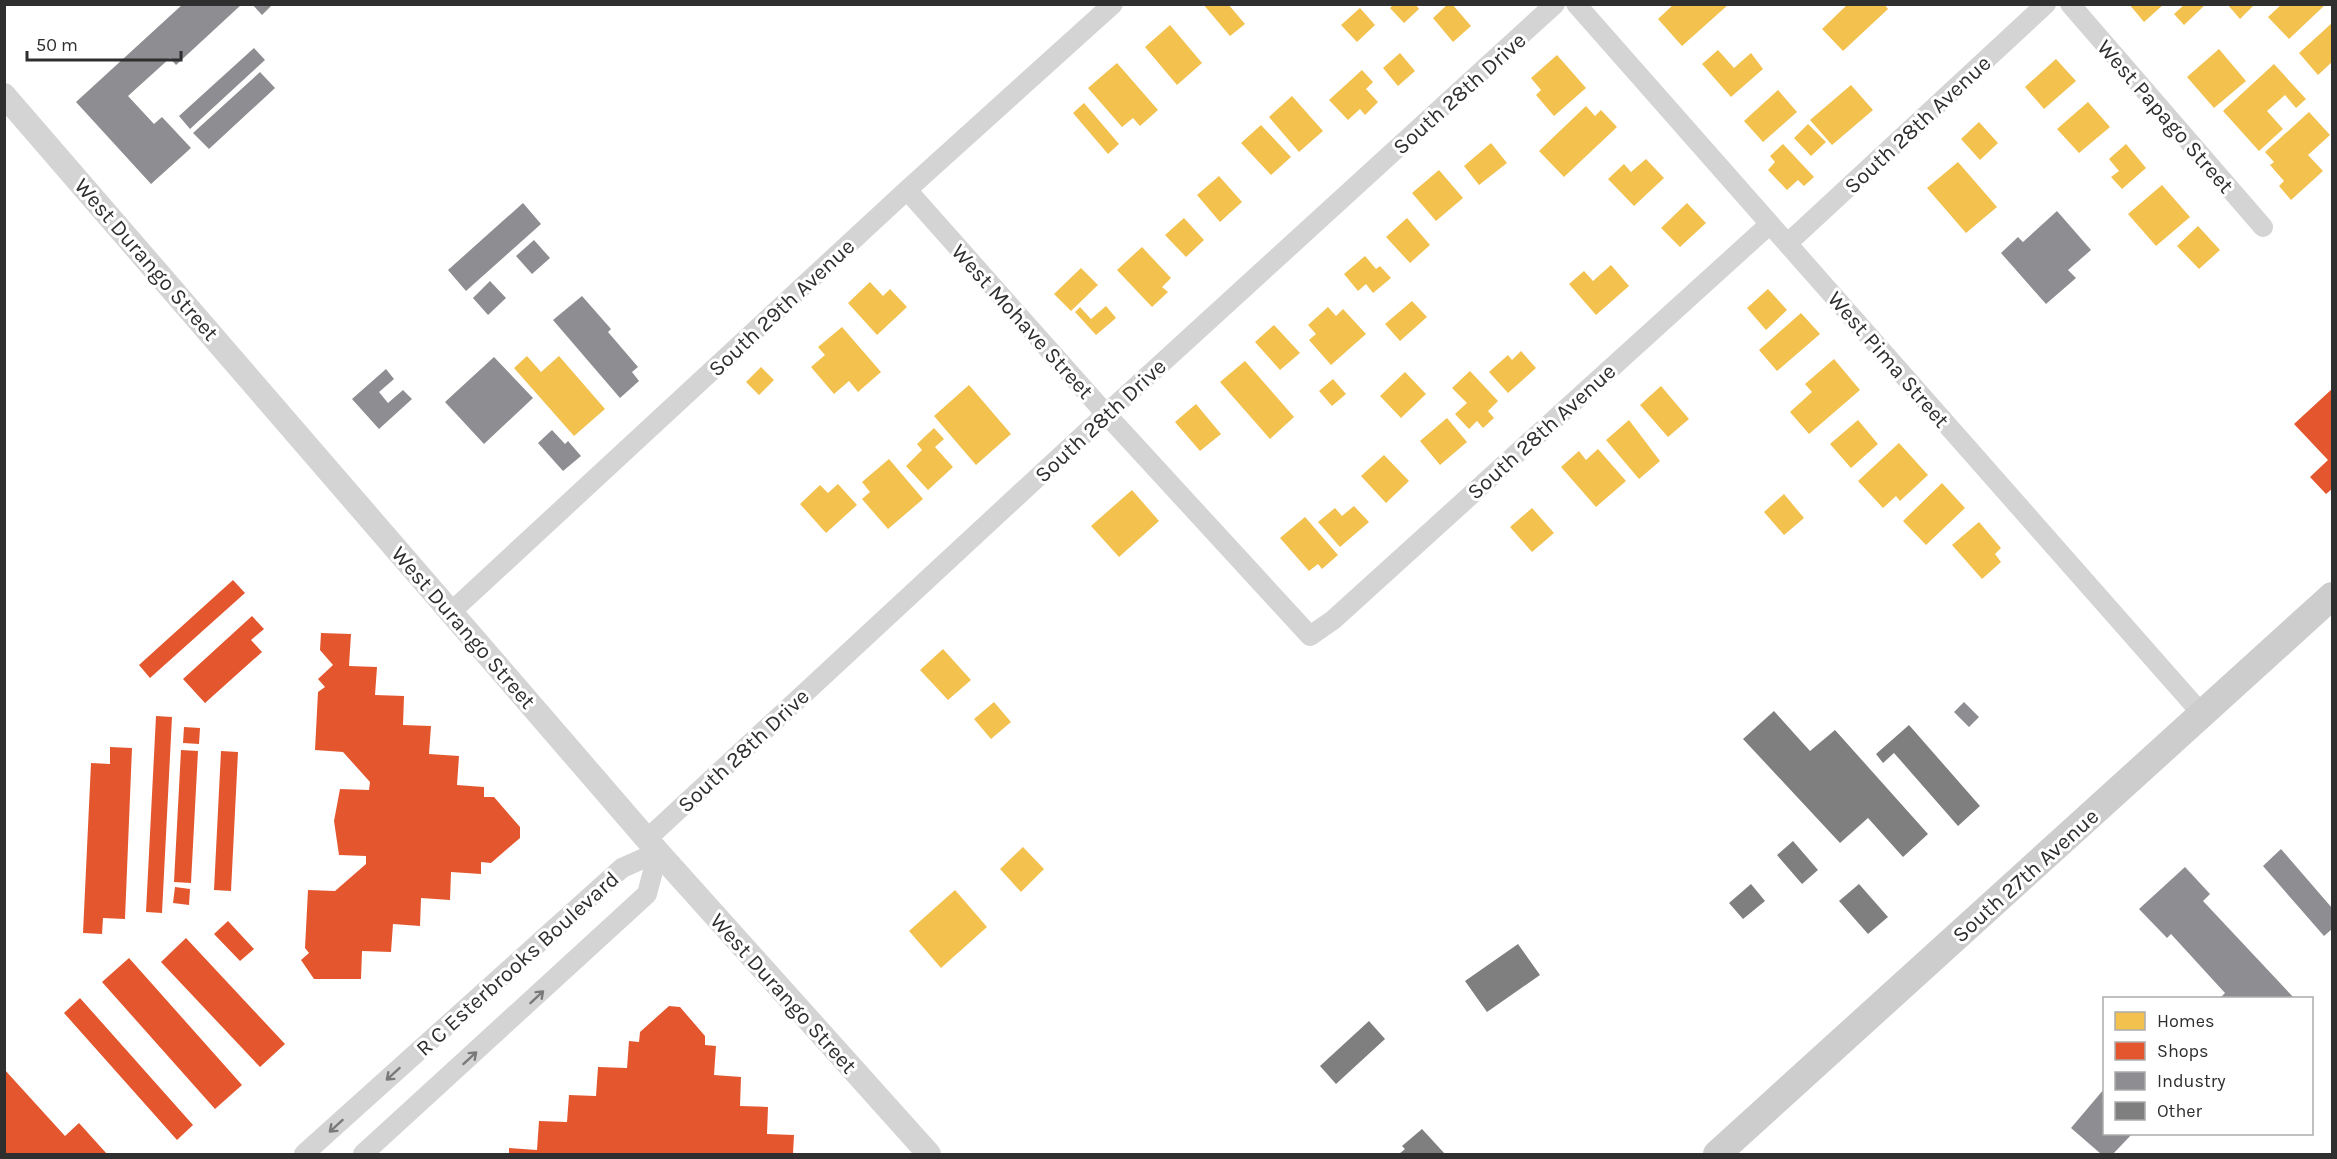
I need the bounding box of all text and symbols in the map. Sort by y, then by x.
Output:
scale bar [27,24,182,62]
street label: South 28th Drive [1388,27,1531,160]
text: 50 m [36,34,78,56]
street label: West Papago Street [2092,35,2239,199]
street label: South 28th Avenue [1839,50,1996,199]
street label: West Durango Street [69,173,224,346]
street label: South 29th Avenue [703,233,860,382]
street label: West Mohave Street [946,239,1099,404]
street label: West Pima Street [1822,286,1955,433]
street label: South 28th Drive [1030,353,1172,488]
street label: South 28th Avenue [1462,358,1621,505]
street label: West Durango Street [386,541,541,714]
street label: South 28th Drive [673,683,815,818]
street label: South 27th Avenue [1947,803,2104,948]
street label: R C Esterbrooks Boulevard [411,866,624,1062]
street label: West Durango Street [704,908,862,1079]
one-way arrow [529,990,544,1004]
legend [2103,997,2313,1135]
text: Homes [2157,1010,2214,1032]
text: Shops [2157,1040,2209,1062]
one-way arrow [462,1051,477,1065]
one-way arrow [386,1067,401,1081]
text: Industry [2157,1070,2226,1092]
text: Other [2157,1100,2202,1122]
one-way arrow [328,1119,343,1133]

